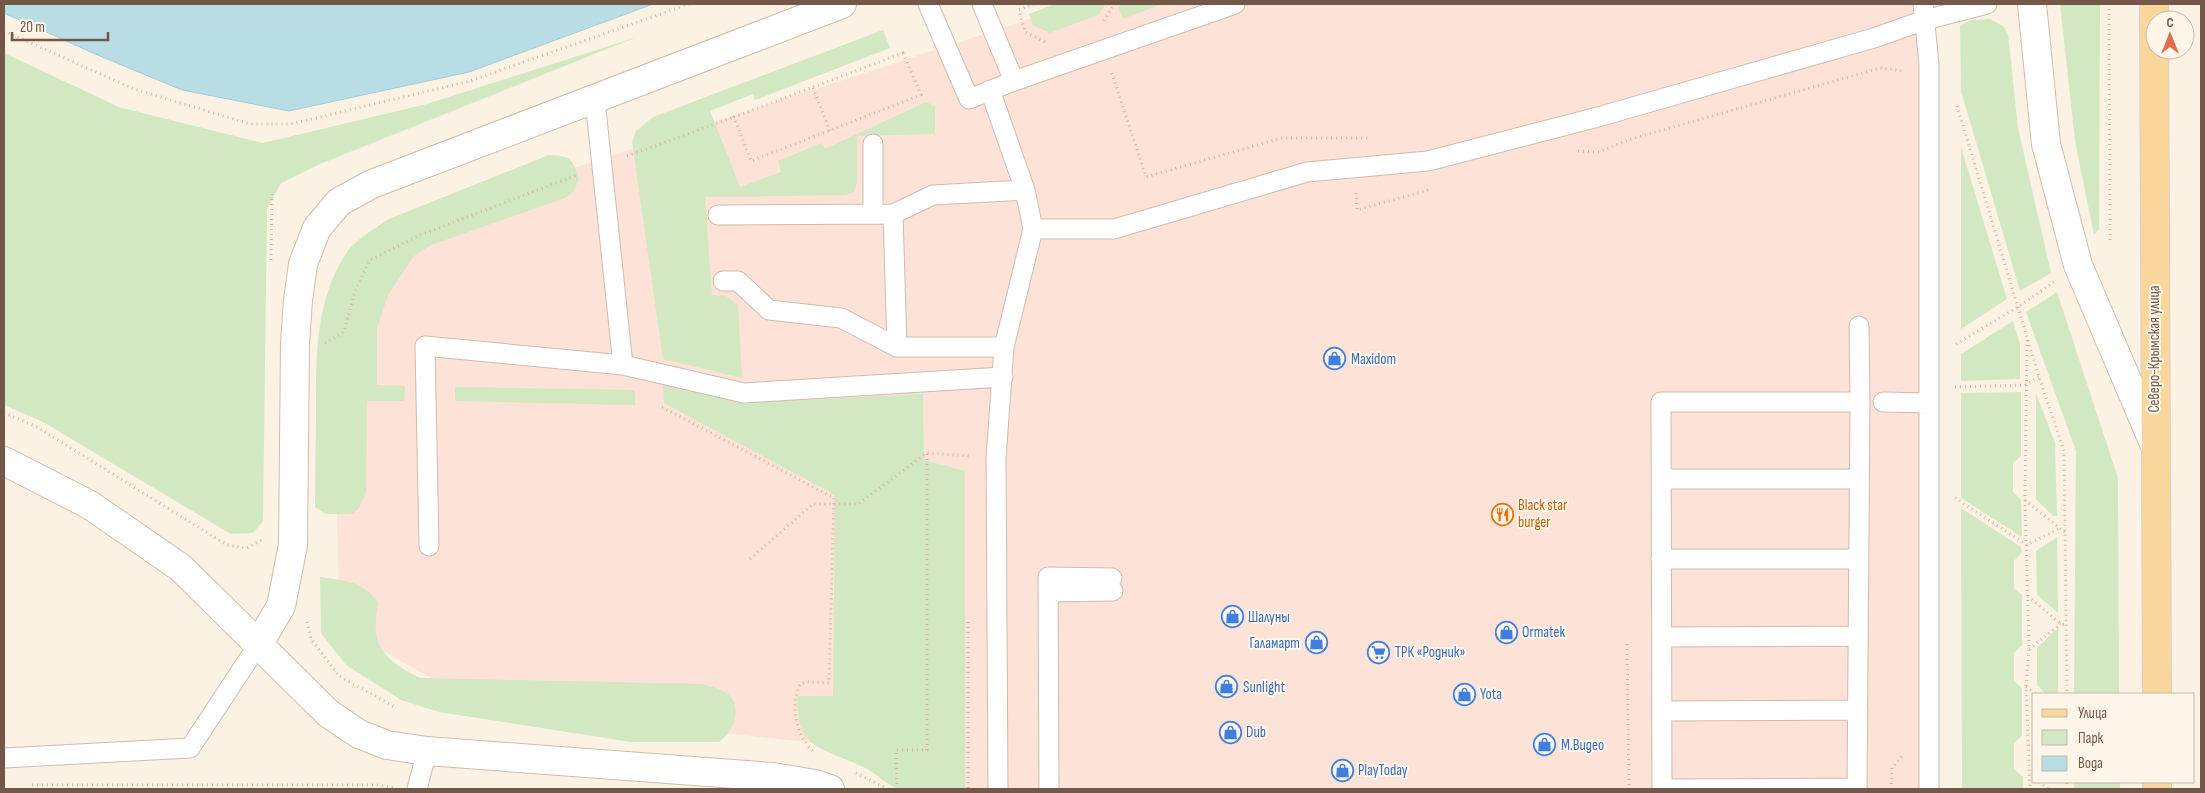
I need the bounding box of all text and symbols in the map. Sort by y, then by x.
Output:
scale bar [12,10,109,42]
north arrow [2145,10,2195,60]
text: С [2166,14,2174,31]
text: 20 m [20,18,45,37]
street label: Северо-Крымская улица [2145,285,2164,413]
shop icon: Maxidom [1323,347,1347,371]
place label: Maxidom [1351,350,1396,369]
place label: Black star burger [1518,496,1568,532]
restaurant icon: Black star burger [1490,502,1514,526]
shop icon: Шалуны [1220,605,1244,629]
place label: Шалуны [1248,608,1290,627]
shop icon: Ormatek [1494,620,1518,644]
place label: Ormatek [1522,623,1566,642]
shop icon: Галамарт [1304,631,1328,655]
place label: Галамарт [1250,634,1300,653]
supermarket icon: ТРК «Родник» [1367,640,1391,664]
place label: ТРК «Родник» [1395,643,1465,662]
shop icon: Sunlight [1215,675,1239,699]
place label: Sunlight [1243,678,1286,697]
shop icon: Yota [1452,682,1476,706]
place label: Yota [1480,685,1502,704]
legend [2032,693,2195,783]
text: Улица [2078,704,2107,723]
shop icon: Dub [1218,720,1242,744]
place label: Dub [1246,723,1266,742]
text: Парк [2078,729,2104,748]
shop icon: М.Видео [1533,733,1557,757]
place label: М.Видео [1561,736,1604,755]
text: Вода [2078,754,2103,773]
shop icon: PlayToday [1330,758,1354,782]
place label: PlayToday [1358,761,1408,780]

